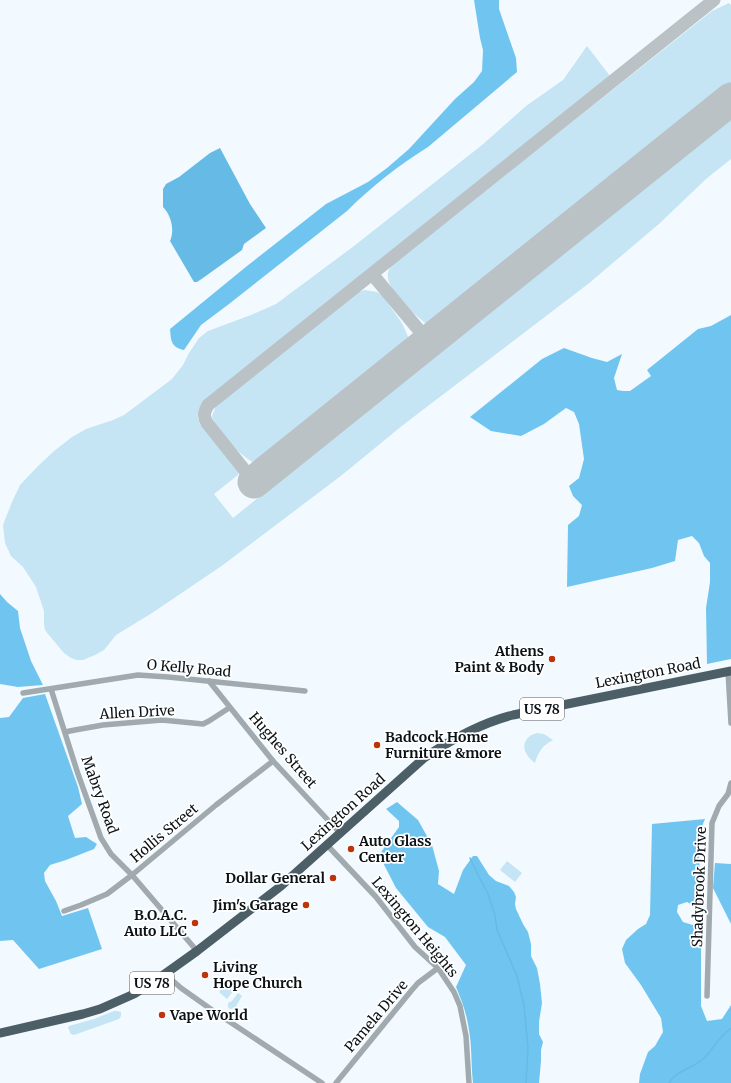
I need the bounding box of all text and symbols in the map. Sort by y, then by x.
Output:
place label: Athens Paint & Body [454,642,545,676]
marker: Athens Paint & Body [547,654,557,664]
street label: Lexington Road [594,654,703,692]
street label: O Kelly Road [146,655,232,681]
road number: US 78 [520,698,564,720]
street label: Allen Drive [98,701,175,723]
street label: Hughes Street [245,708,321,792]
place label: Badcock Home Furniture &more [385,728,502,762]
marker: Badcock Home Furniture &more [372,740,382,750]
street label: Mabry Road [78,754,123,837]
street label: Lexington Road [297,769,389,854]
street label: Hollis Street [127,799,202,866]
street label: Shadybrook Drive [688,826,710,948]
place label: Auto Glass Center [358,832,431,866]
marker: Auto Glass Center [346,844,356,854]
place label: Dollar General [225,869,325,887]
marker: Dollar General [328,873,338,883]
street label: Lexington Heights [368,873,462,981]
place label: Jim's Garage [212,896,298,914]
marker: Jim's Garage [301,900,311,910]
place label: B.O.A.C. Auto LLC [123,906,187,940]
marker: B.O.A.C. Auto LLC [190,918,200,928]
place label: Living Hope Church [213,958,303,992]
marker: Living Hope Church [200,970,210,980]
road number: US 78 [130,972,174,994]
street label: Pamela Drive [341,976,411,1056]
place label: Vape World [169,1006,248,1024]
marker: Vape World [157,1010,167,1020]

